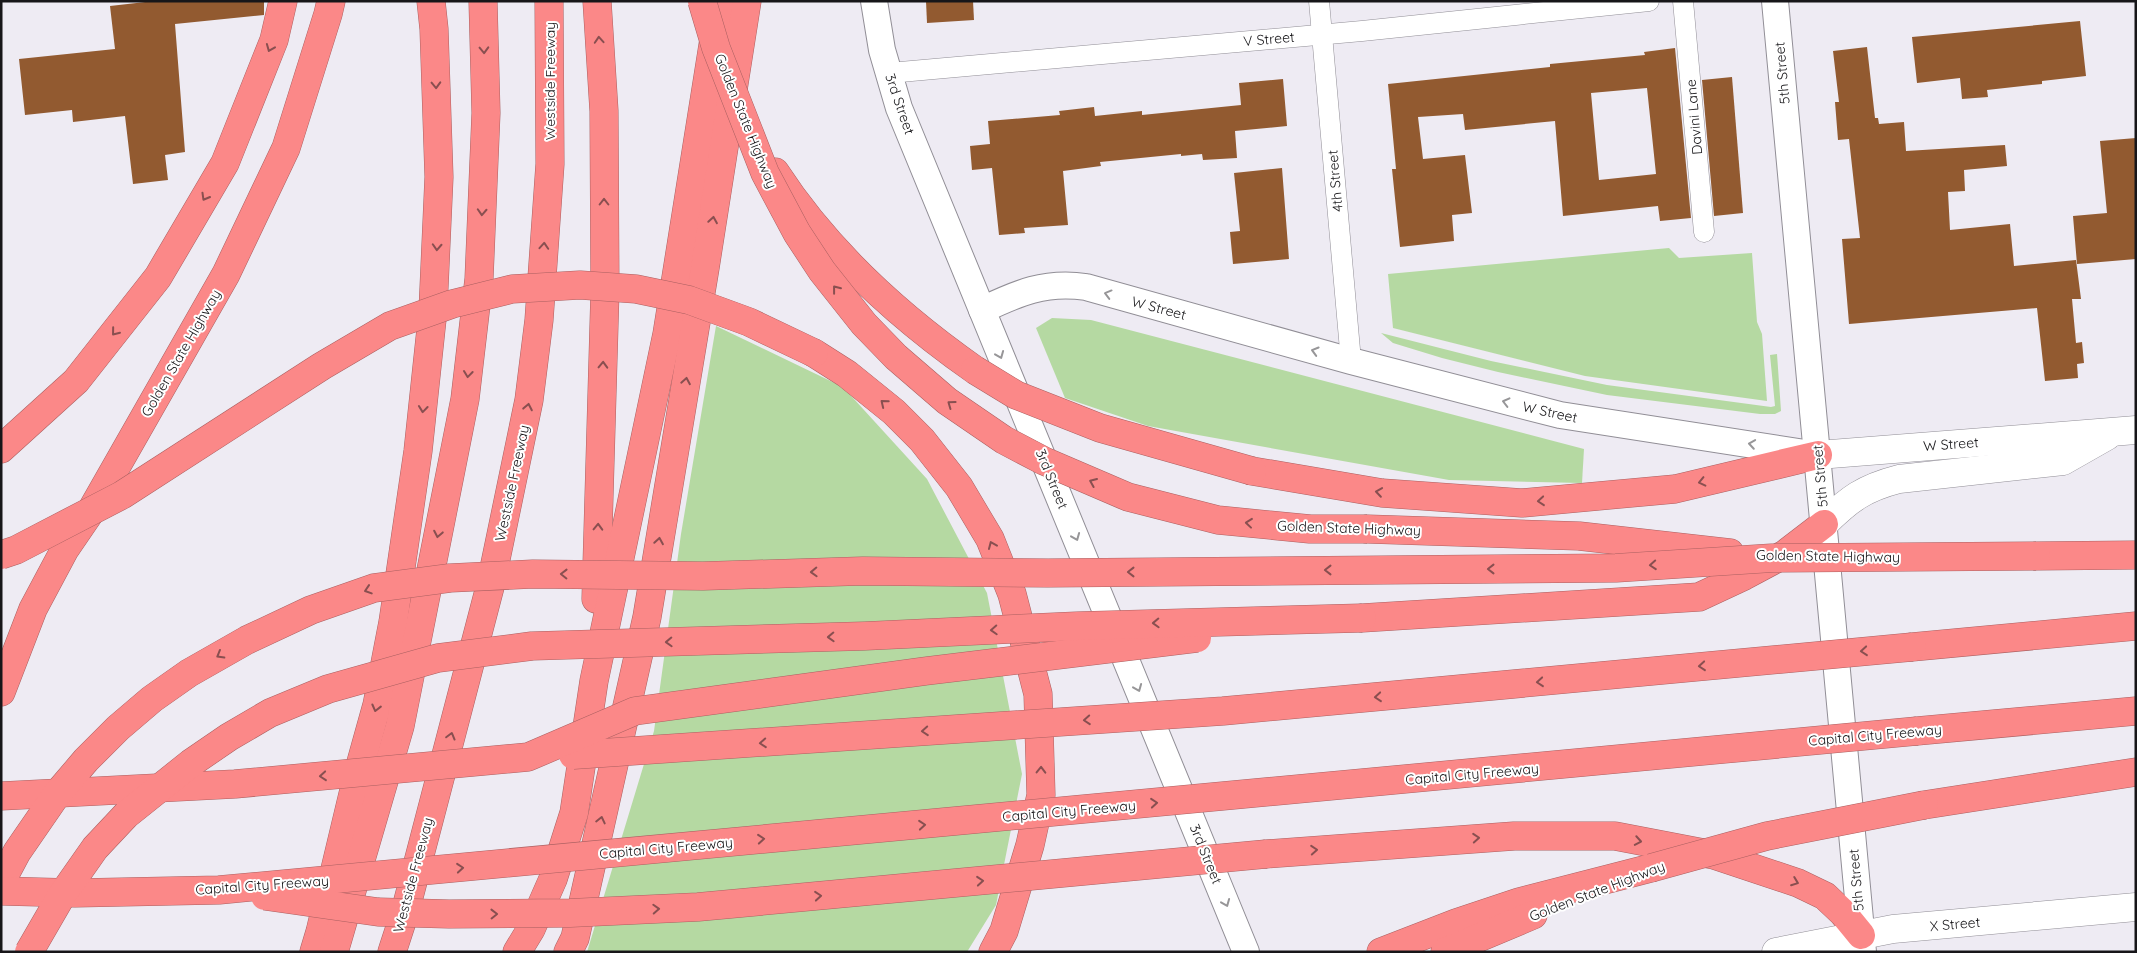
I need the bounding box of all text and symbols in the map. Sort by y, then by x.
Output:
street label: Westside Freeway [541,22,559,140]
street label: V Street [1243,28,1296,50]
one-way arrow [594,36,605,44]
street label: 5th Street [1770,41,1794,105]
one-way arrow [266,43,277,52]
one-way arrow [479,46,489,54]
street label: Golden State Highway [711,51,781,191]
street label: 3rd Street [881,71,919,137]
street label: Davini Lane [1682,78,1706,155]
one-way arrow [431,81,442,89]
street label: 4th Street [1323,149,1347,213]
one-way arrow [202,191,212,200]
one-way arrow [599,198,609,206]
one-way arrow [476,209,487,217]
one-way arrow [707,216,717,225]
one-way arrow [539,242,550,250]
one-way arrow [432,243,443,251]
street label: Golden State Highway [137,286,225,420]
one-way arrow [833,286,842,295]
one-way arrow [1104,289,1112,299]
street label: W Street [1130,292,1188,324]
one-way arrow [112,326,121,335]
one-way arrow [1311,347,1320,357]
one-way arrow [994,350,1005,359]
one-way arrow [597,361,608,369]
one-way arrow [463,370,474,378]
one-way arrow [681,376,691,385]
one-way arrow [1501,397,1510,408]
street label: W Street [1521,397,1579,427]
one-way arrow [880,400,889,409]
one-way arrow [948,401,957,409]
one-way arrow [522,403,532,412]
one-way arrow [418,405,429,413]
street label: Westside Freeway [491,423,533,543]
street label: W Street [1923,433,1980,455]
one-way arrow [1748,439,1757,449]
street label: 5th Street [1808,444,1832,508]
street label: 3rd Street [1032,446,1072,512]
one-way arrow [1698,476,1706,487]
one-way arrow [1089,478,1098,489]
one-way arrow [1375,487,1383,498]
one-way arrow [1537,495,1545,506]
street label: Golden State Highway [1277,516,1421,540]
one-way arrow [1245,518,1253,529]
one-way arrow [592,523,603,531]
one-way arrow [433,529,443,538]
one-way arrow [1069,532,1080,541]
one-way arrow [653,537,664,545]
one-way arrow [988,541,999,550]
street label: Golden State Highway [1756,546,1900,566]
one-way arrow [1649,560,1657,571]
one-way arrow [1486,564,1494,574]
one-way arrow [1324,565,1332,575]
one-way arrow [810,567,818,578]
one-way arrow [1127,567,1134,577]
one-way arrow [560,569,568,579]
one-way arrow [364,584,373,594]
one-way arrow [1152,618,1160,629]
one-way arrow [990,624,998,635]
one-way arrow [827,632,835,642]
one-way arrow [665,636,673,647]
one-way arrow [1859,646,1867,657]
one-way arrow [216,649,225,659]
one-way arrow [1698,661,1706,672]
one-way arrow [1536,676,1544,687]
one-way arrow [1131,683,1142,692]
one-way arrow [1374,691,1382,702]
one-way arrow [371,703,382,712]
one-way arrow [1083,714,1091,725]
street label: Capital City Freeway [1808,720,1942,750]
one-way arrow [921,726,929,737]
one-way arrow [445,731,456,740]
one-way arrow [759,737,767,748]
street label: Capital City Freeway [1405,759,1539,789]
one-way arrow [1036,766,1046,774]
one-way arrow [319,770,327,781]
street label: Capital City Freeway [1002,796,1136,826]
one-way arrow [1150,798,1158,809]
street label: Westside Freeway [389,816,437,934]
one-way arrow [596,816,606,824]
one-way arrow [919,819,927,830]
street label: 3rd Street [1186,821,1226,887]
street label: Capital City Freeway [599,833,733,863]
one-way arrow [1473,833,1481,844]
one-way arrow [757,834,765,845]
one-way arrow [1634,835,1643,845]
one-way arrow [1311,845,1319,856]
street label: 5th Street [1844,848,1868,912]
street label: Golden State Highway [1527,857,1667,925]
one-way arrow [456,863,464,874]
street label: Capital City Freeway [195,871,329,899]
one-way arrow [976,875,984,886]
one-way arrow [1790,876,1799,886]
one-way arrow [815,891,823,902]
one-way arrow [1220,898,1230,906]
one-way arrow [653,903,661,914]
one-way arrow [490,909,498,919]
street label: X Street [1929,913,1981,935]

